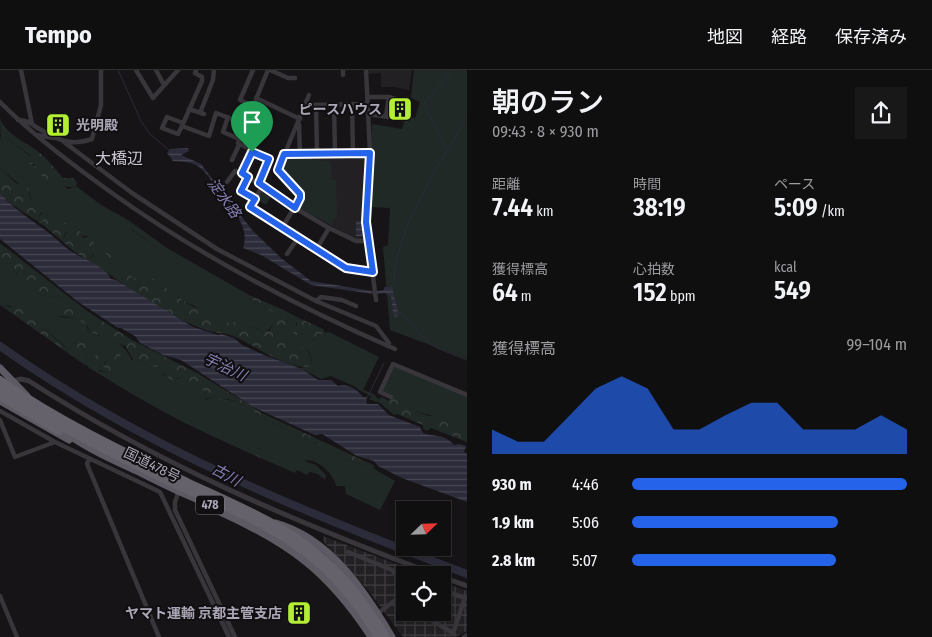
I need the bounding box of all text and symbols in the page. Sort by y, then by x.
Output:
text: Tempo [25,21,92,49]
text: 地図 [707,26,743,48]
text: 経路 [771,26,807,48]
text: 保存済み [835,26,907,48]
text: 朝のラン [492,86,604,119]
button: share [855,87,907,139]
building icon: ピースハウス [387,96,413,122]
pin [231,101,273,152]
place label: ピースハウス [299,101,382,118]
icon: arrive [238,108,266,136]
building icon: 光明殿 [45,112,71,138]
place label: 光明殿 [76,117,118,134]
text: 09:43 · 8 × 930 m [492,122,599,141]
district label: 大橋辺 [95,149,143,168]
water label: 淀水路 [203,175,246,223]
text: 距離 [492,176,520,193]
text: 時間 [633,176,661,193]
text: ペース [774,176,815,193]
text: 7.44 [492,193,533,223]
text: 38:19 [633,193,686,223]
text: 5:09 [774,193,818,223]
text: km [533,203,554,220]
text: /km [818,203,845,220]
text: kcal [774,259,797,276]
text: 獲得標高 [492,261,548,278]
text: 心拍数 [633,261,675,278]
text: 549 [774,276,811,306]
text: 64 [492,278,518,308]
text: 152 [633,278,667,308]
text: m [518,288,532,305]
text: bpm [667,288,696,305]
text: 99–104 m [847,335,907,354]
text: 獲得標高 [492,339,556,358]
water label: 宇治川 [201,349,251,386]
street label: 国道478号 [121,444,183,486]
water label: 古川 [209,460,245,491]
text: 930 m [492,475,532,494]
text: 4:46 [572,475,599,494]
road number: 478 [196,496,224,514]
north arrow [396,501,451,556]
map controls [396,501,451,621]
text: 1.9 km [492,513,534,532]
text: 5:06 [572,513,599,532]
text: 2.8 km [492,551,535,570]
text: 5:07 [572,551,597,570]
button: locate [396,566,451,621]
building icon: ヤマト運輸 京都主管支店 [286,600,312,626]
place label: ヤマト運輸 京都主管支店 [125,605,282,622]

